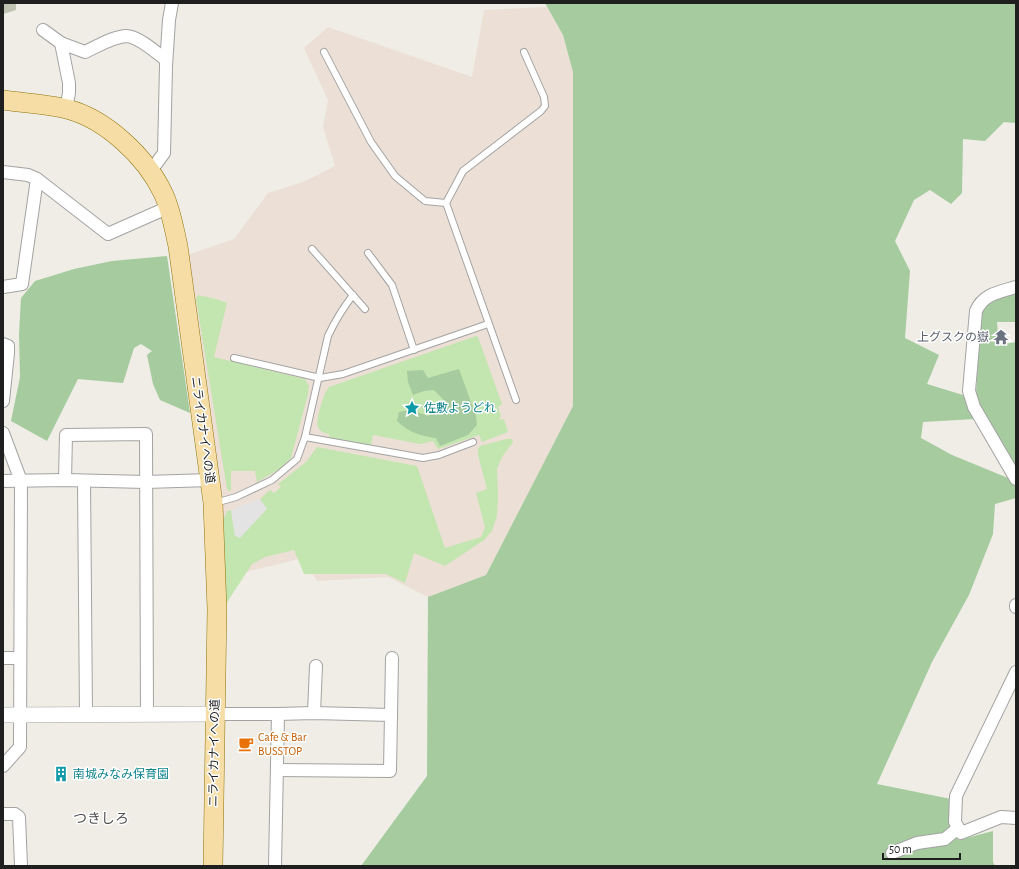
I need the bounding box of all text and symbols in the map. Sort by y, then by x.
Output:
temple icon: 上グスクの嶽 [992,328,1010,346]
place label: 上グスクの嶽 [917,330,989,343]
street label: ニライカナイへの道 [190,376,217,484]
place icon: 佐敷ようどれ [403,399,421,417]
place label: 佐敷ようどれ [424,401,496,414]
street label: ニライカナイへの道 [206,699,221,807]
place label: Cafe & Bar BUSSTOP [258,731,307,757]
cafe icon: Cafe & Bar BUSSTOP [237,735,255,753]
building icon: 南城みなみ保育園 [52,765,70,783]
place label: 南城みなみ保育園 [73,767,169,780]
district label: つきしろ [73,811,129,826]
scale bar [883,835,960,861]
text: 50 m [889,843,912,855]

